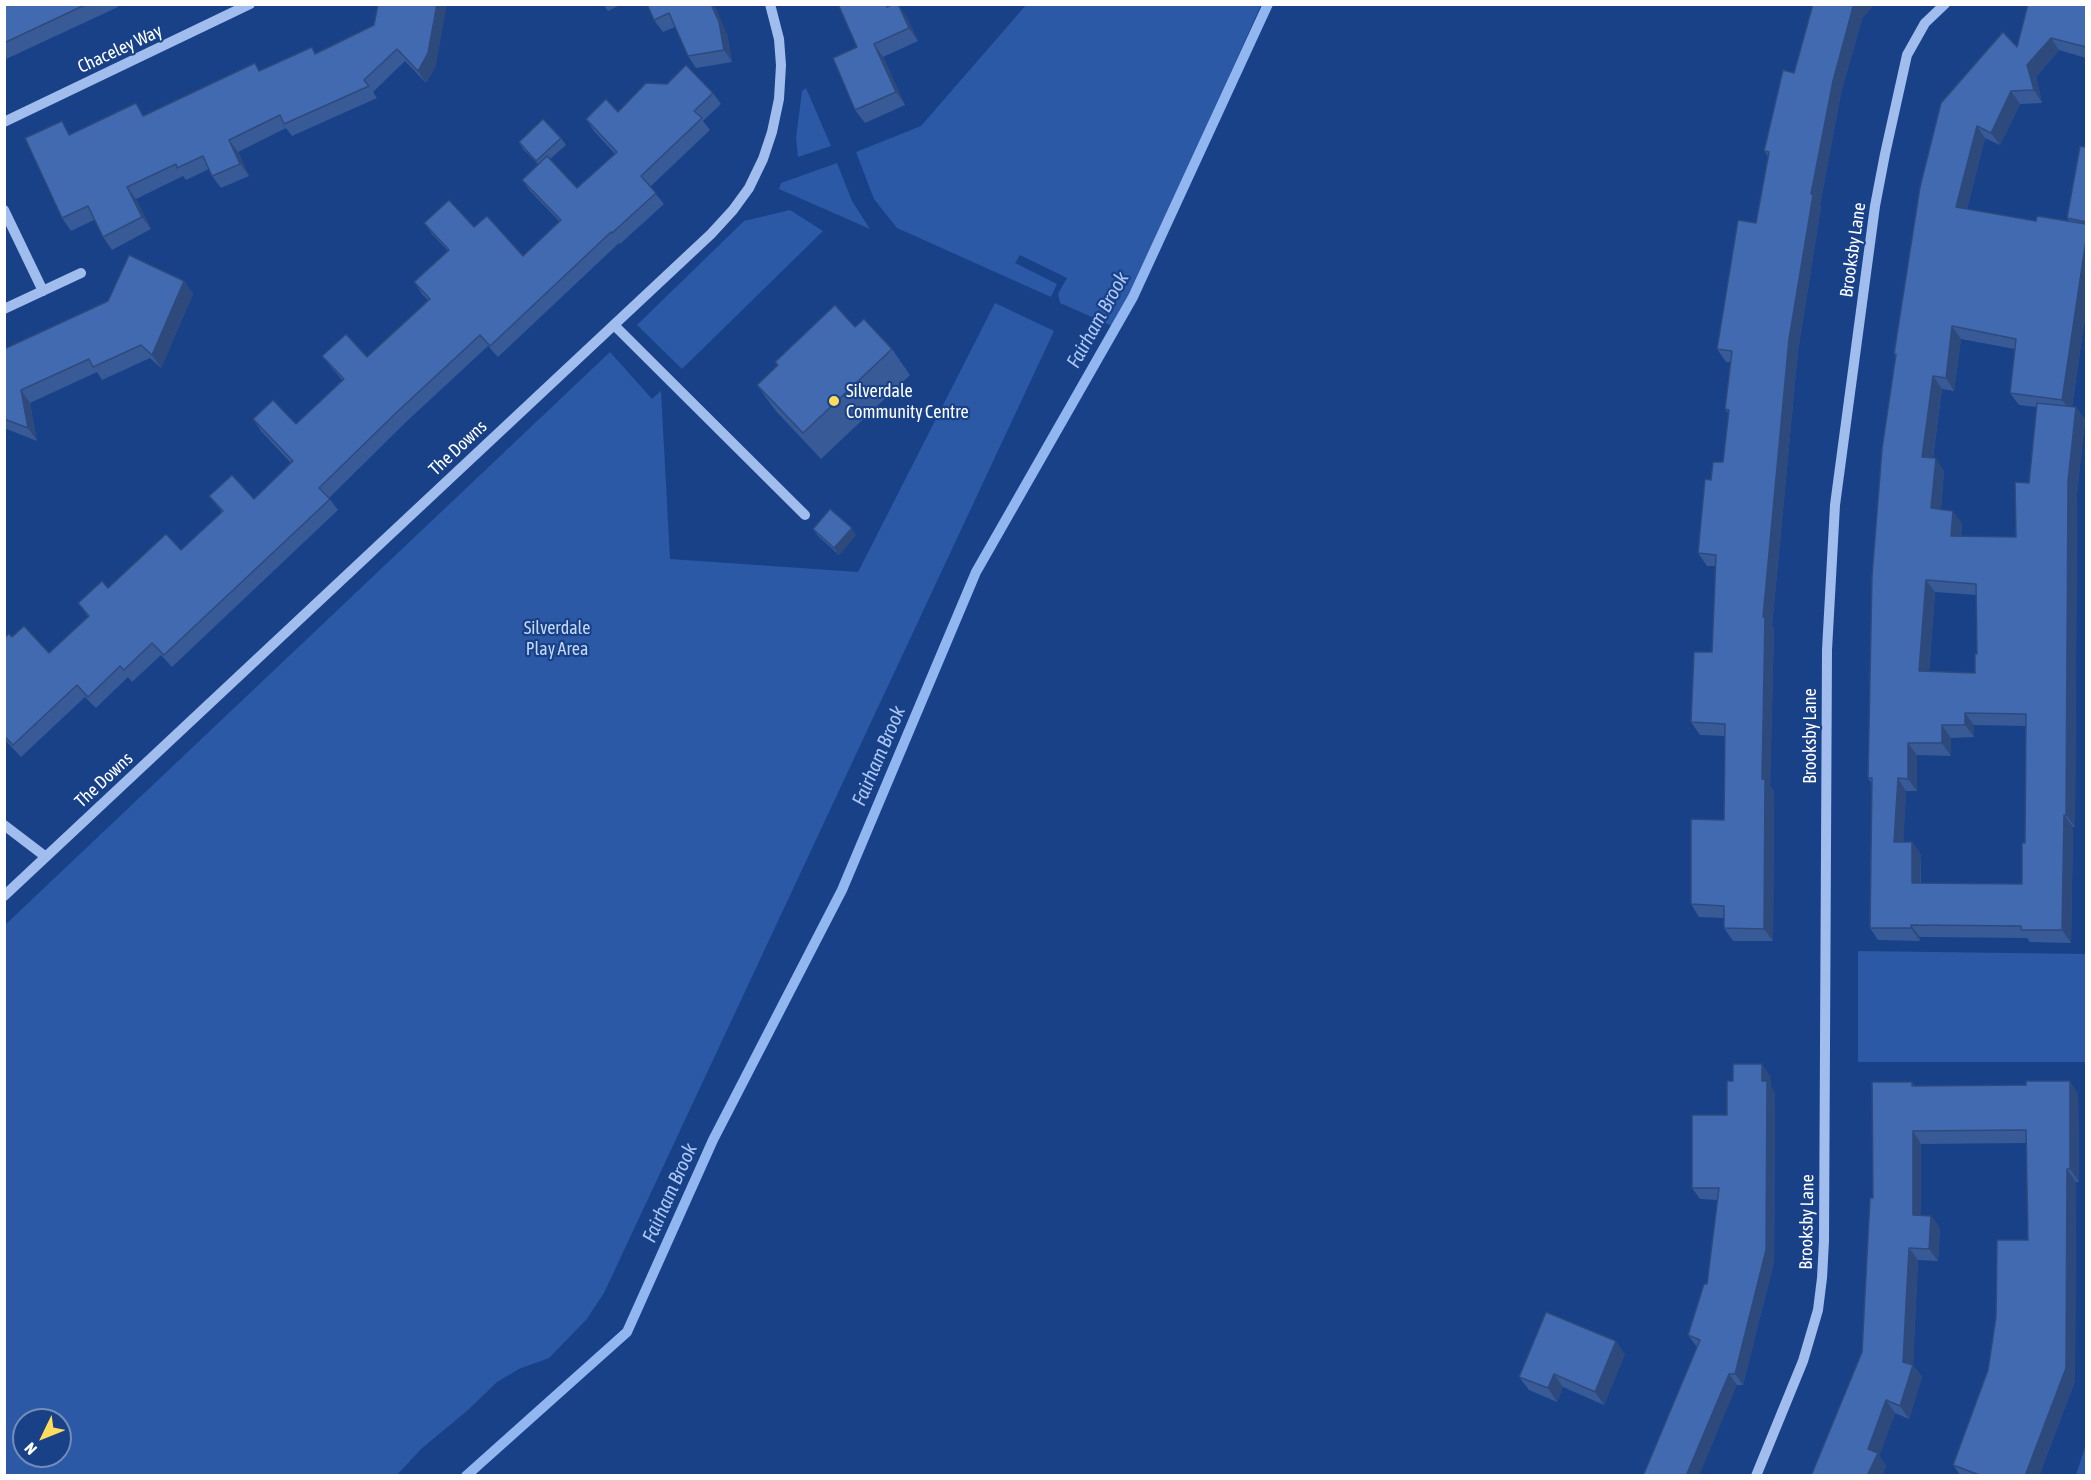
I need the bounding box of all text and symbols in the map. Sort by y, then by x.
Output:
street label: Chaceley Way [74,20,166,78]
street label: Brooksby Lane [1836,201,1870,299]
water label: Fairham Brook [1062,268,1134,372]
place label: Silverdale Community Centre [846,380,969,422]
marker: Silverdale Community Centre [827,394,841,408]
street label: The Downs [425,416,491,480]
park label: Silverdale Play Area [524,617,590,660]
street label: Brooksby Lane [1799,688,1821,784]
water label: Fairham Brook [847,703,911,809]
street label: The Downs [71,748,137,812]
water label: Fairham Brook [637,1140,703,1246]
street label: Brooksby Lane [1795,1174,1819,1270]
north arrow [12,1408,72,1468]
text: N [20,1439,40,1459]

